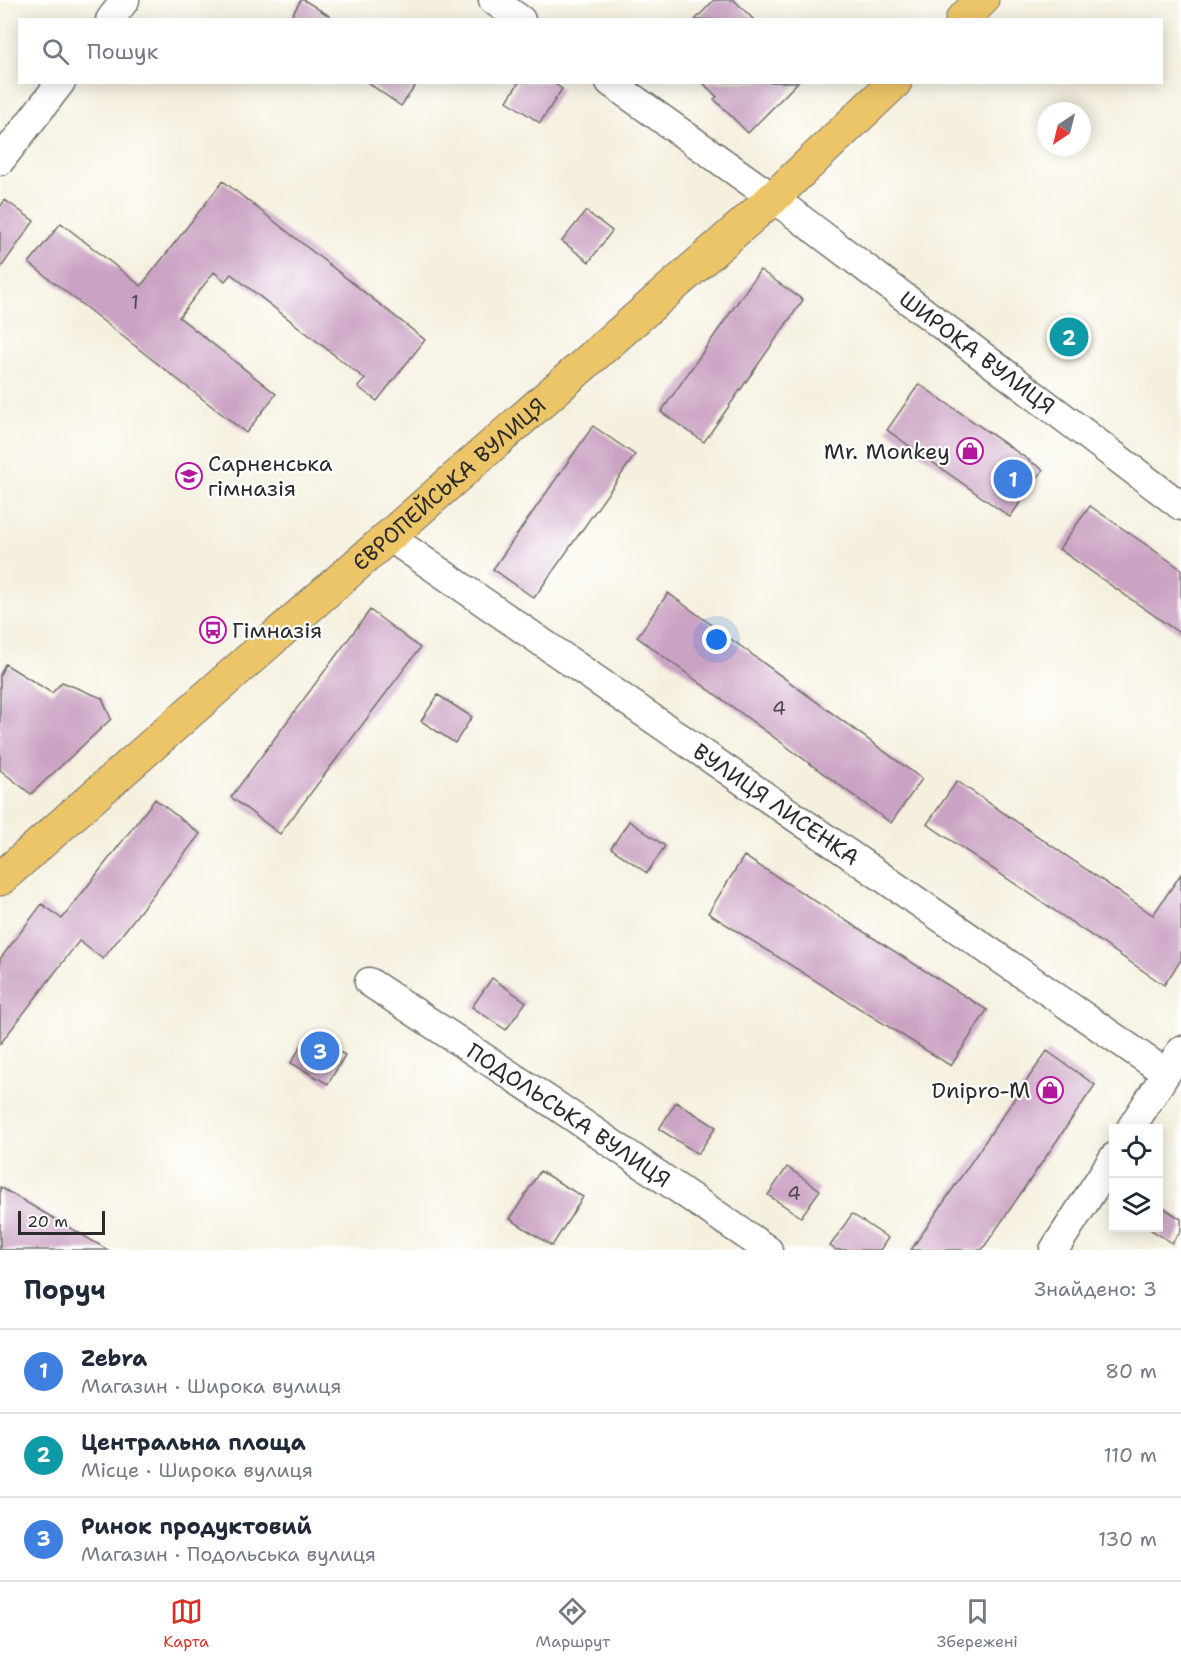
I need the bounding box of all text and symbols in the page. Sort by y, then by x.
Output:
search box [18,18,1163,84]
icon: search [39,35,72,68]
text: Пошук [87,37,158,66]
north arrow [1037,102,1091,156]
street label: ШИРОКА ВУЛИЦЯ [893,284,1061,421]
house number: 1 [131,289,139,315]
pin: 2 [1050,314,1088,360]
street label: ЄВРОПЕЙСЬКА ВУЛИЦЯ [346,391,552,577]
shop icon: Mr. Monkey [955,436,985,466]
place label: Mr. Monkey [824,437,950,466]
place label: Сарненська гімназія [208,449,333,503]
pin: 1 [994,456,1032,502]
school or university icon: Сарненська гімназія [174,461,204,491]
bus stop icon: Гімназія [198,615,228,645]
place label: Гімназія [232,616,322,645]
your location [702,625,731,654]
house number: 4 [772,695,786,721]
street label: ВУЛИЦЯ ЛИСЕНКА [687,737,865,872]
pin: 3 [300,1028,340,1074]
street label: ПОДОЛЬСЬКА ВУЛИЦЯ [461,1037,676,1194]
shop icon: Dnipro-M [1035,1075,1065,1105]
place label: Dnipro-M [932,1076,1030,1105]
map controls [1109,1124,1163,1232]
button: locate [1109,1124,1163,1178]
button: layers [1109,1178,1163,1232]
house number: 4 [787,1180,801,1206]
scale bar [18,1208,105,1236]
text: 20 m [27,1211,68,1232]
text: Поруч [24,1272,106,1307]
text: Знайдено: 3 [1034,1276,1157,1302]
text: Zebra [81,1344,147,1373]
text: 1 [39,1358,48,1384]
text: 80 m [1105,1358,1157,1384]
text: Магазин · Широка вулиця [81,1373,341,1399]
text: Центральна площа [81,1428,306,1457]
text: 2 [37,1442,51,1468]
text: 110 m [1103,1442,1157,1468]
text: Місце · Широка вулиця [81,1457,313,1483]
text: Ринок продуктовий [81,1512,312,1541]
text: 3 [37,1526,51,1552]
text: 130 m [1098,1526,1157,1552]
text: Магазин · Подольська вулиця [81,1541,376,1567]
tab: Карта [163,1595,209,1652]
tab: Маршрут [536,1595,610,1652]
tab: Збережені [937,1595,1018,1652]

